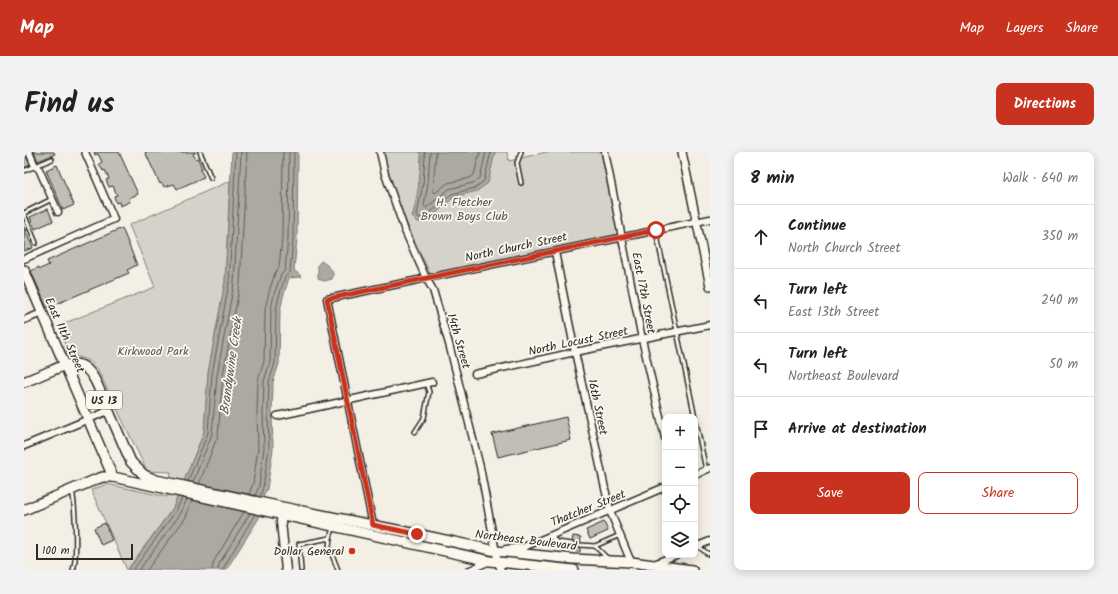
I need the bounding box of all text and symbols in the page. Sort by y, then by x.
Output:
text: Map [20,13,54,43]
text: Map [960,17,984,39]
text: Layers [1006,17,1044,39]
text: Share [1066,17,1098,39]
text: Find us [24,82,115,127]
button: Directions [996,83,1094,125]
text: 8 min [750,165,794,192]
text: Walk · 640 m [1002,168,1078,189]
park label: H. Fletcher Brown Boys Club [420,193,508,226]
text: Continue [788,214,846,238]
route start [647,221,665,239]
icon: ahead [750,226,772,248]
text: 350 m [1042,226,1078,247]
street label: North Church Street [463,227,569,268]
text: North Church Street [788,238,900,259]
street label: East 17th Street [626,251,661,336]
text: Turn left [788,278,848,302]
icon: left [750,290,772,312]
text: 240 m [1041,290,1078,311]
street label: East 11th Street [39,294,90,376]
text: East 13th Street [788,302,879,323]
street label: 14th Street [442,311,476,371]
water label: Brandywine Creek [214,314,249,416]
street label: North Locust Street [526,322,630,361]
park label: Kirkwood Park [117,342,189,361]
text: Turn left [788,342,848,366]
icon: left [750,354,772,376]
text: 50 m [1049,354,1078,375]
text: Northeast Boulevard [788,366,899,387]
street label: 16th Street [582,377,613,437]
road number: US 13 [86,391,122,409]
map controls [662,414,698,558]
button: + [662,414,698,450]
text: Arrive at destination [788,417,927,441]
icon: arrive [750,418,772,440]
button: − [662,450,698,486]
button: Save [750,472,910,514]
button: Share [918,472,1078,514]
street label: Thatcher Street [548,485,629,532]
button: locate [662,486,698,522]
button: layers [662,522,698,558]
route end [408,525,426,543]
street label: Northeast Boulevard [474,525,579,556]
scale bar [36,542,133,561]
text: 100 m [42,542,70,560]
place label: Dollar General [273,542,344,561]
marker: Dollar General [347,546,357,556]

